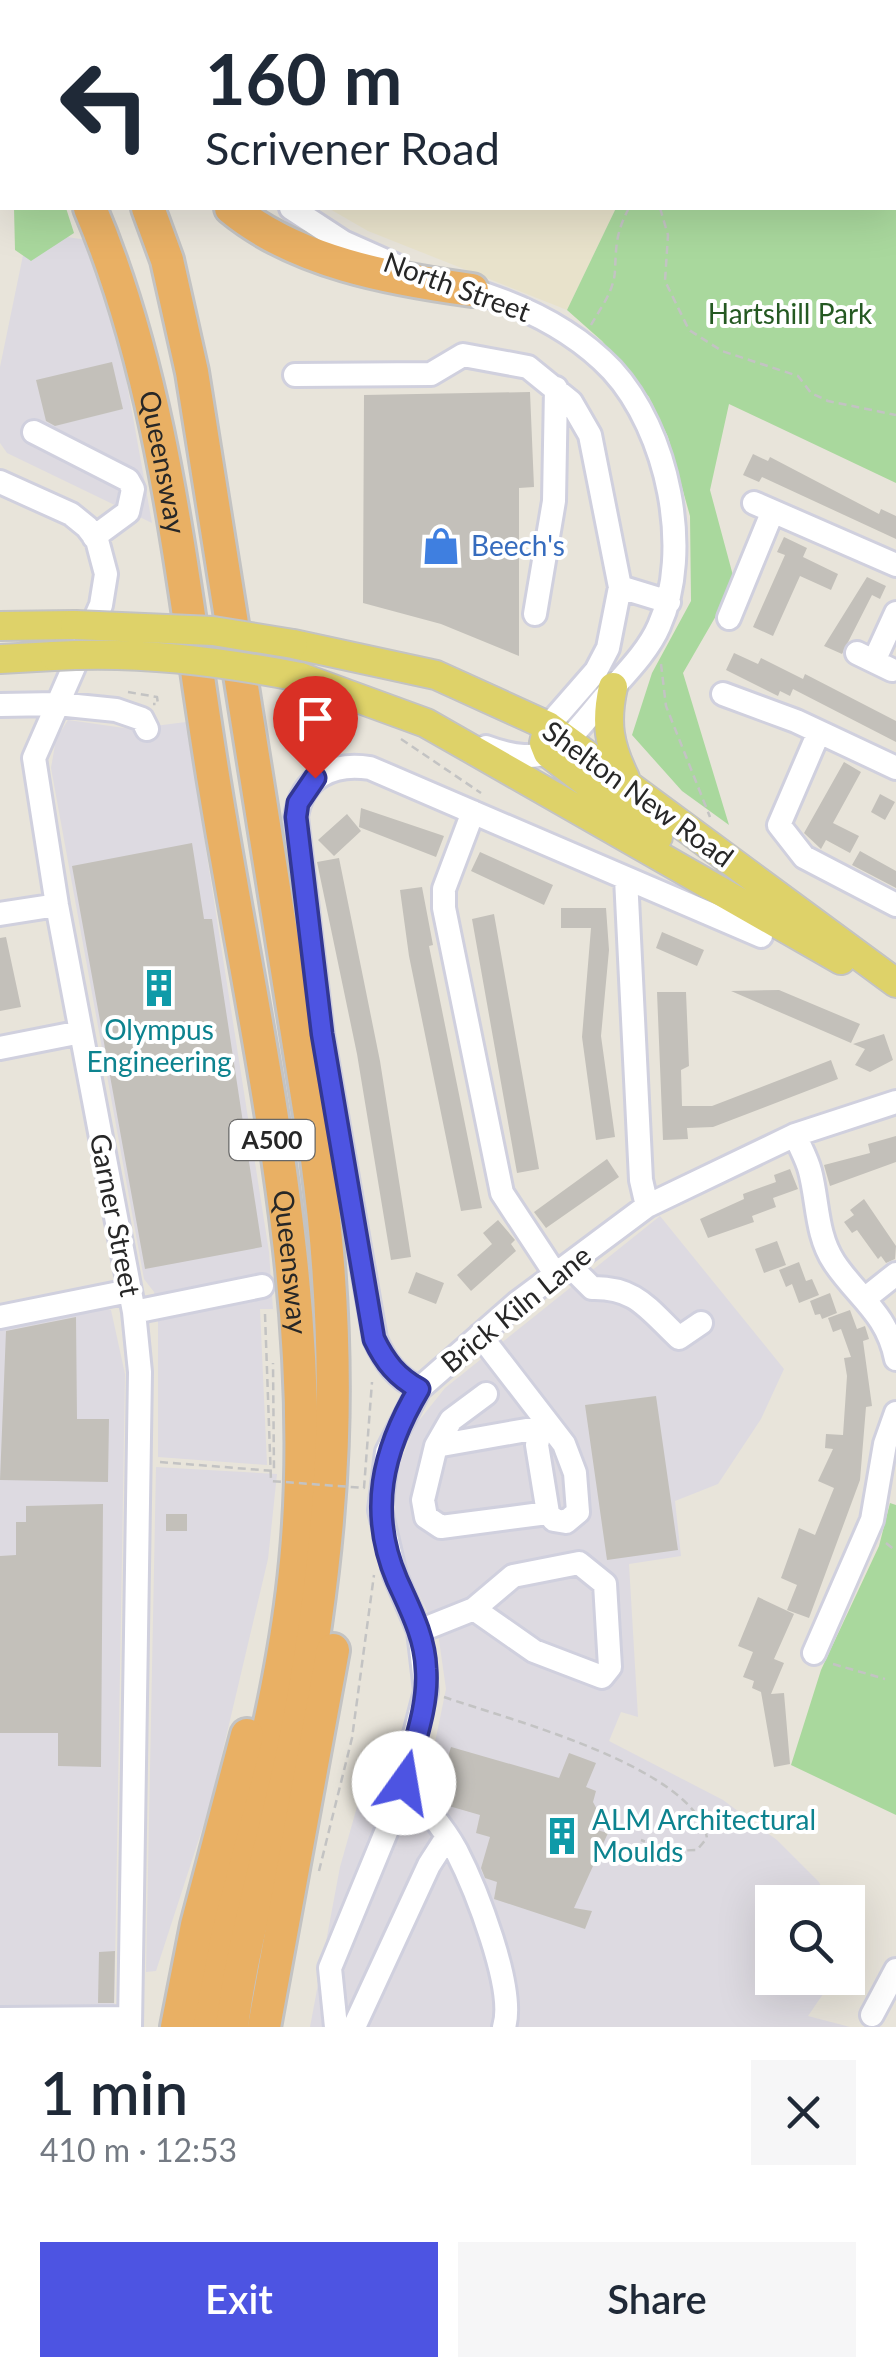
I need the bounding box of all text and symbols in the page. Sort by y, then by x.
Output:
text: 160 m [205,36,402,120]
icon: left [40,40,170,170]
text: Scrivener Road [205,121,500,175]
street label: North Street [379,244,535,328]
park label: Hartshill Park [708,296,873,330]
street label: Queensway [133,387,194,537]
shop icon: Beech's [420,525,462,567]
place label: Beech's [471,528,565,562]
pin [273,676,358,779]
icon: arrive [288,691,343,746]
street label: Shelton New Road [537,713,740,874]
building icon: Olympus Engineering [138,967,180,1009]
place label: Olympus Engineering [87,1012,231,1078]
road number: A500 [230,1120,314,1160]
street label: Garner Street [84,1130,148,1299]
street label: Queensway [267,1188,316,1336]
street label: Brick Kiln Lane [434,1237,597,1379]
position arrow [352,1731,456,1835]
place label: ALM Architectural Moulds [592,1802,816,1868]
building icon: ALM Architectural Moulds [541,1815,583,1857]
map controls [755,1885,865,1995]
button: search [755,1885,865,1995]
text: 1 min [40,2056,188,2128]
button: close [751,2060,856,2165]
text: 410 m · 12:53 [40,2130,237,2169]
button: Exit [40,2242,438,2357]
button: Share [458,2242,856,2357]

